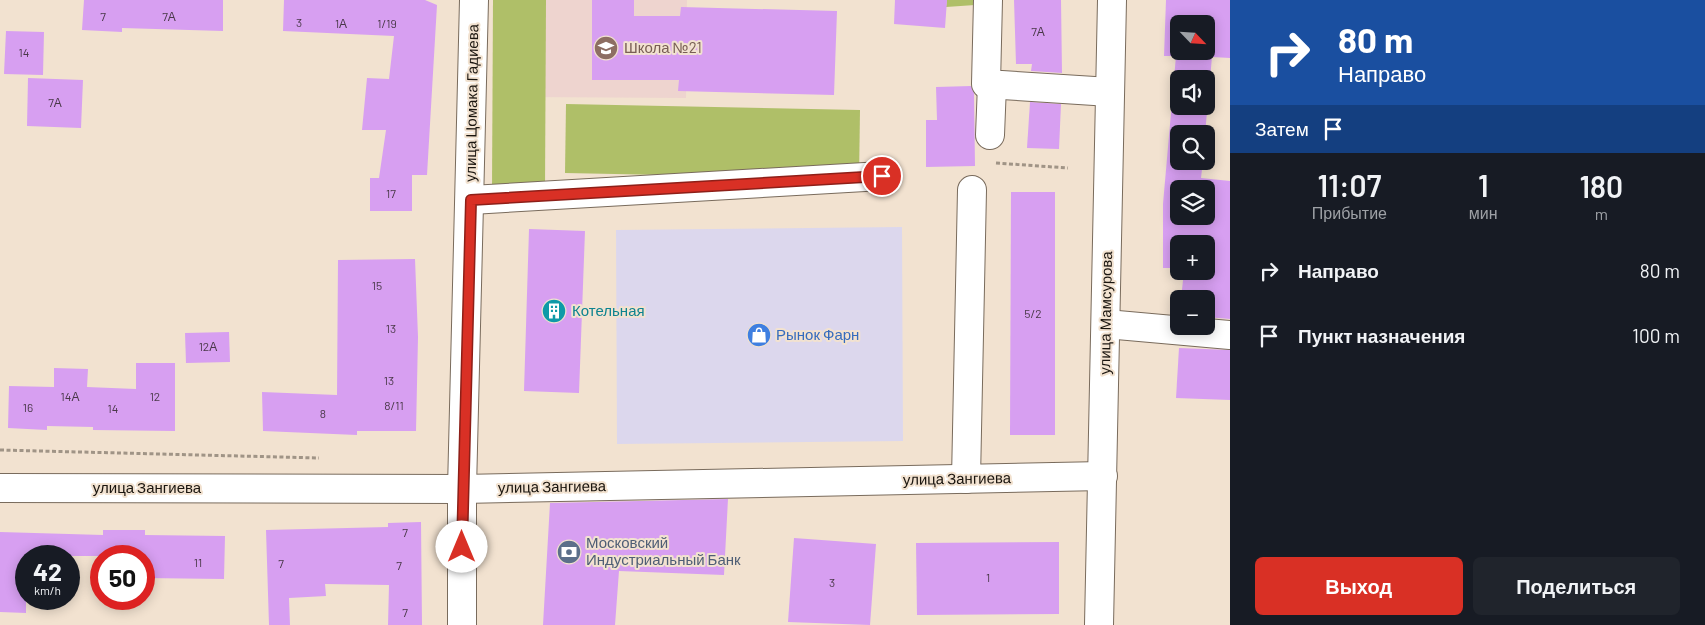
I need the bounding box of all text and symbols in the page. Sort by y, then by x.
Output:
house number: 7 [100,9,106,23]
house number: 7А [162,9,176,23]
house number: 3 [296,15,302,29]
north arrow [1170,15,1215,60]
map controls [1170,15,1215,335]
house number: 1А [335,16,347,30]
house number: 1/19 [377,16,397,30]
text: 80 m [1338,18,1413,60]
icon: right [1255,20,1320,85]
street label: улица Цомака Гадиева [461,23,481,182]
house number: 7А [1031,24,1045,38]
school or university icon: Школа №21 [593,35,619,61]
place label: Школа №21 [624,38,702,56]
house number: 14 [19,45,29,59]
text: Направо [1338,60,1426,86]
button: sound [1170,70,1215,115]
house number: 7А [48,95,62,109]
icon: arrive [1319,115,1347,143]
text: Затем [1255,117,1309,140]
button: search [1170,125,1215,170]
pin [861,155,903,197]
icon: arrive [868,162,896,190]
text: 11:07 [1318,167,1381,203]
text: 1 [1478,167,1489,203]
text: 180 [1579,168,1623,204]
button: layers [1170,180,1215,225]
house number: 17 [386,186,396,200]
text: Прибытие [1312,203,1387,222]
text: мин [1469,203,1498,222]
text: m [1595,204,1608,223]
button: + [1170,235,1215,280]
street label: улица Мамсурова [1095,251,1115,375]
icon: right [1255,257,1283,285]
text: Направо [1298,259,1379,282]
text: 80 m [1640,259,1680,282]
house number: 15 [372,278,382,292]
button: − [1170,290,1215,335]
building icon: Котельная [541,298,567,324]
place label: Котельная [572,301,645,319]
house number: 5/2 [1024,306,1042,320]
house number: 13 [386,321,396,335]
shop icon: Рынок Фарн [746,322,772,348]
icon: arrive [1255,322,1283,350]
text: Пункт назначения [1298,324,1465,347]
text: 100 m [1632,324,1680,347]
place label: Рынок Фарн [776,325,859,343]
house number: 12А [199,339,217,353]
house number: 13 [384,373,394,387]
house number: 14А [61,389,79,403]
house number: 12 [150,389,160,403]
house number: 8/11 [384,398,404,412]
house number: 16 [23,400,33,414]
house number: 14 [108,401,118,415]
house number: 8 [320,406,326,420]
street label: улица Зангиева [903,468,1012,488]
street label: улица Зангиева [498,476,607,496]
street label: улица Зангиева [93,478,202,496]
position arrow [435,520,487,572]
house number: 7 [402,525,408,539]
place label: Московский Индустриальный Банк [586,533,741,568]
bank icon: Московский Индустриальный Банк [556,539,582,565]
speed limit sign: 50 [90,545,155,610]
house number: 11 [194,555,202,569]
text: 42 [33,556,62,586]
house number: 7 [278,556,284,570]
button: Выход [1255,557,1463,615]
button: Поделиться [1473,557,1680,615]
house number: 7 [396,558,402,572]
house number: 1 [986,570,990,584]
house number: 3 [829,575,835,589]
text: km/h [34,583,61,597]
house number: 7 [402,605,408,619]

